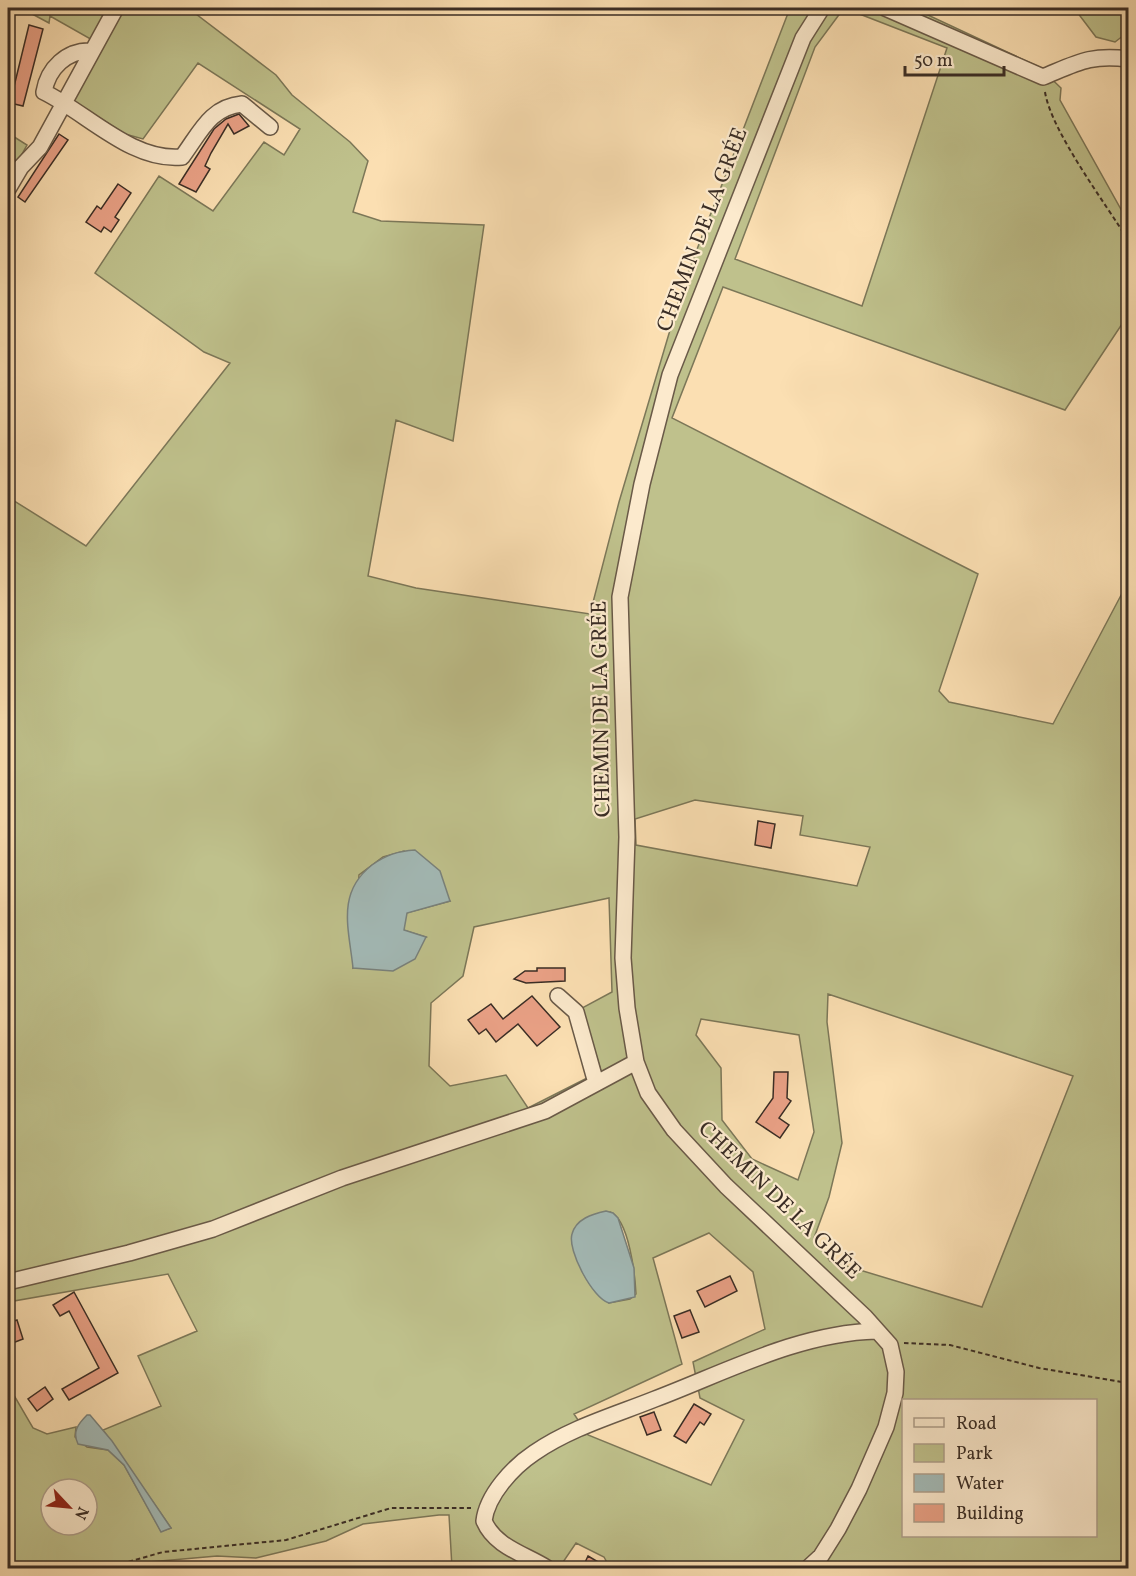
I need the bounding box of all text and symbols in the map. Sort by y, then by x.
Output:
scale bar [905,39,1004,77]
text: 50 m [914,49,953,74]
street label: CHEMIN DE LA GRÉE [650,123,756,337]
street label: CHEMIN DE LA GRÉE [585,600,619,818]
street label: CHEMIN DE LA GRÉE [690,1115,868,1287]
legend [902,1399,1097,1537]
text: Road [956,1412,997,1437]
text: Park [956,1442,993,1467]
text: Water [956,1472,1004,1497]
north arrow [39,1477,99,1537]
text: Building [956,1502,1024,1527]
text: N [68,1503,93,1523]

